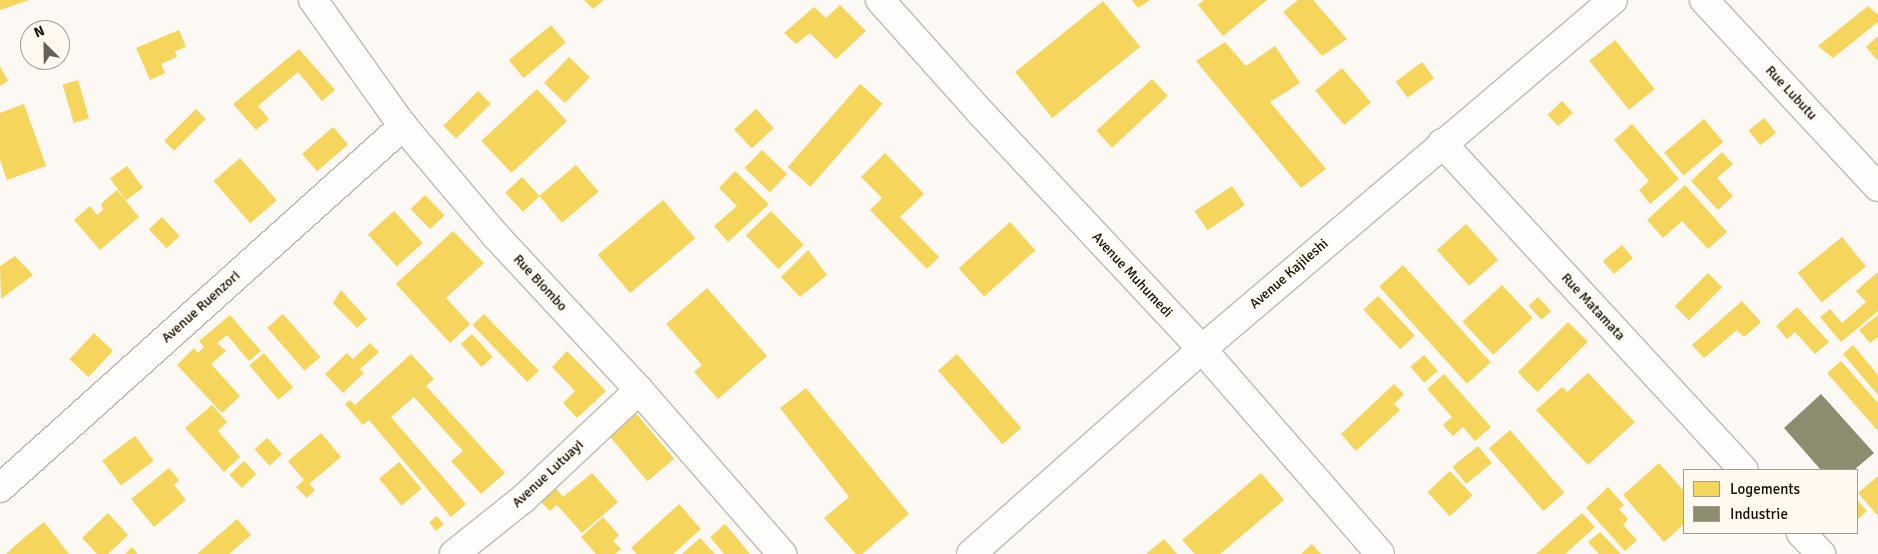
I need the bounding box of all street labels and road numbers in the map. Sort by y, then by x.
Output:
street label: Rue Lubutu [1762,62,1820,124]
street label: Avenue Muhumedi [1088,229,1176,321]
street label: Avenue Kajileshi [1246,235,1332,313]
street label: Rue Biombo [510,251,570,315]
street label: Avenue Ruenzori [158,267,244,347]
street label: Rue Matamata [1557,270,1629,344]
street label: Avenue Lutuayi [509,437,587,511]

